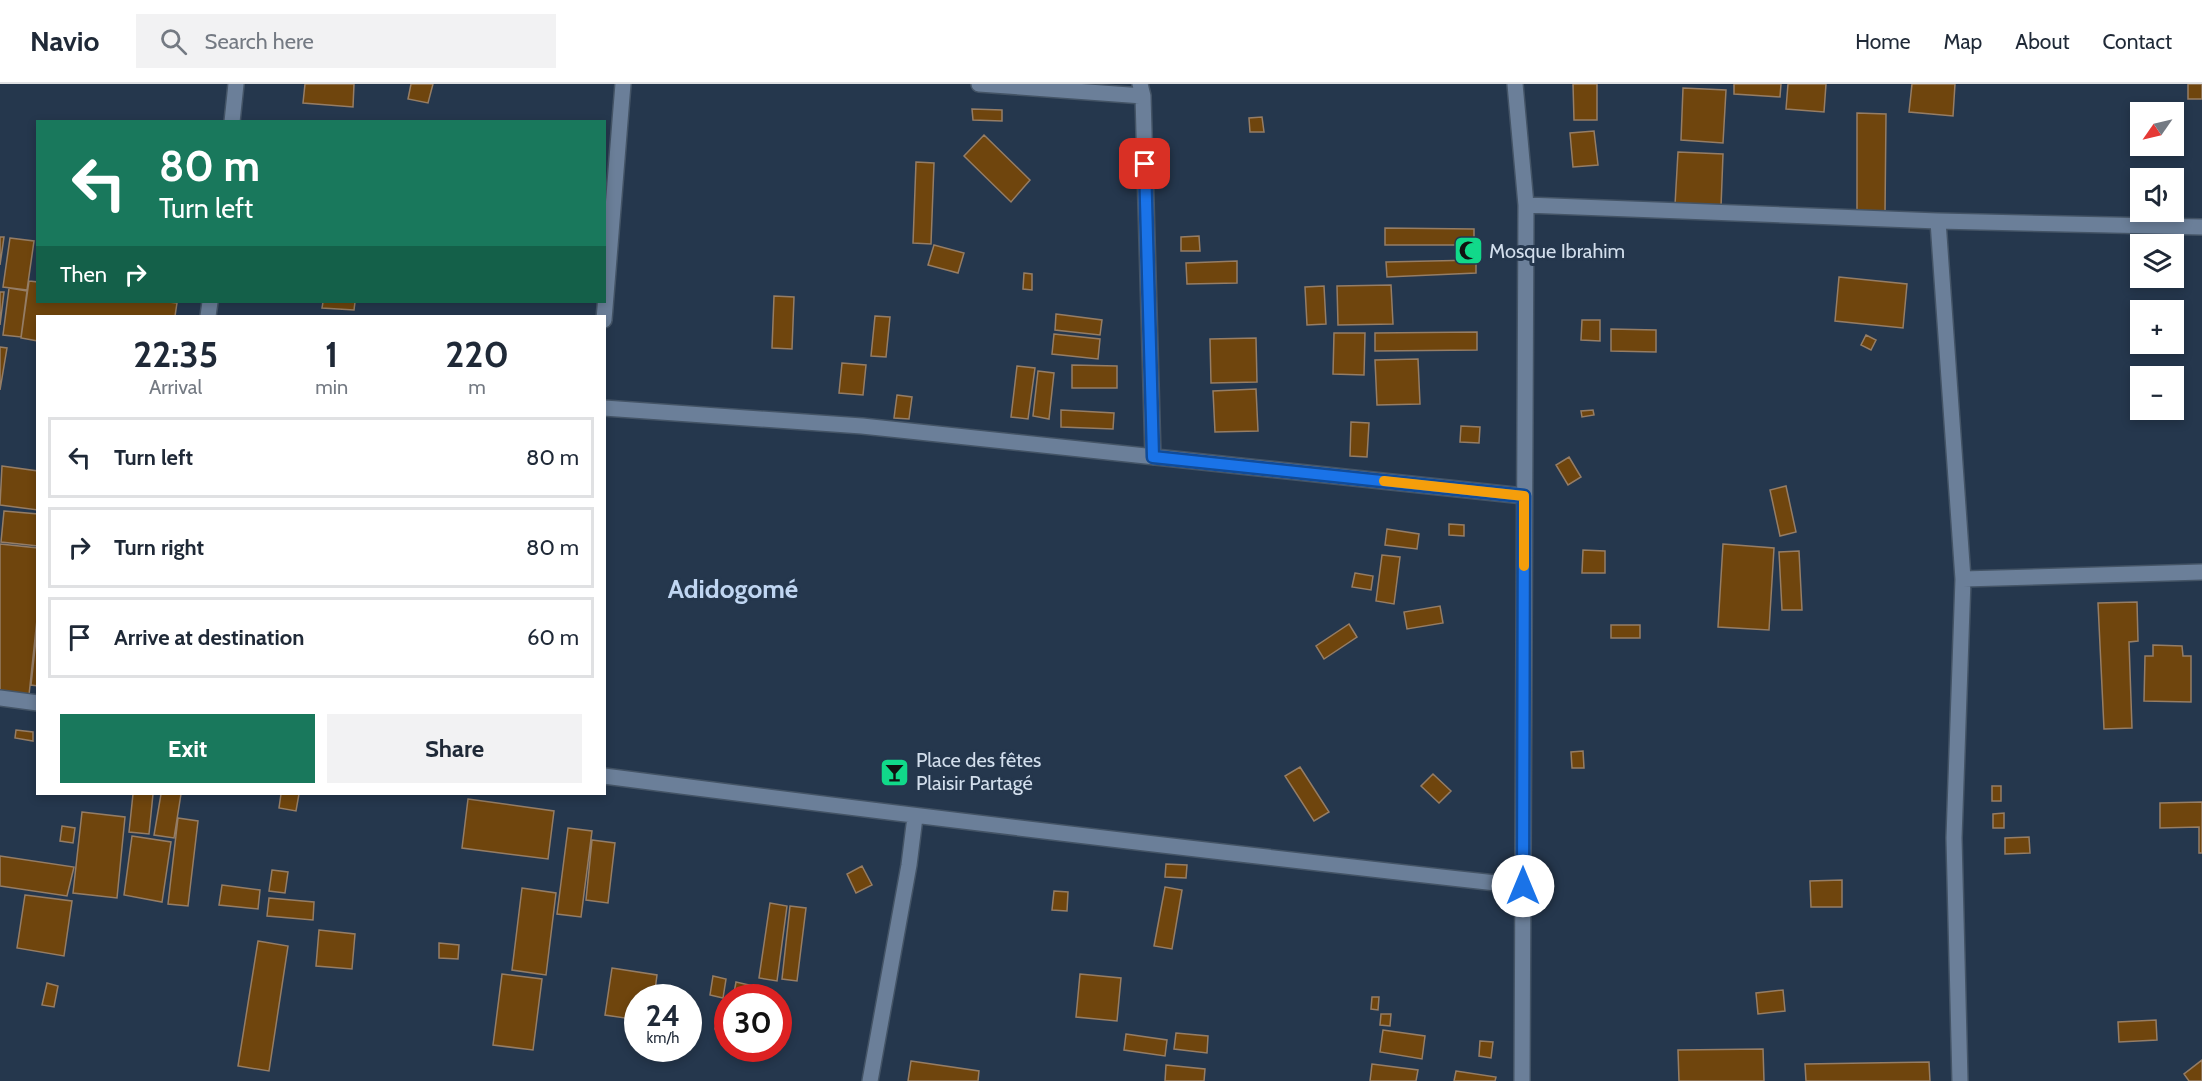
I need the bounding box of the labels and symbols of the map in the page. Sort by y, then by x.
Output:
north arrow [2130,102,2184,156]
pin [1119,138,1170,189]
mosque icon: Mosque Ibrahim [1452,235,1484,267]
place label: Mosque Ibrahim [1489,239,1625,263]
district label: Adidogomé [668,573,798,605]
place label: Place des fêtes Plaisir Partagé [916,748,1041,795]
bar icon: Place des fêtes Plaisir Partagé [879,756,911,788]
position arrow [1491,854,1555,918]
speed limit sign: 30 [714,984,792,1062]

